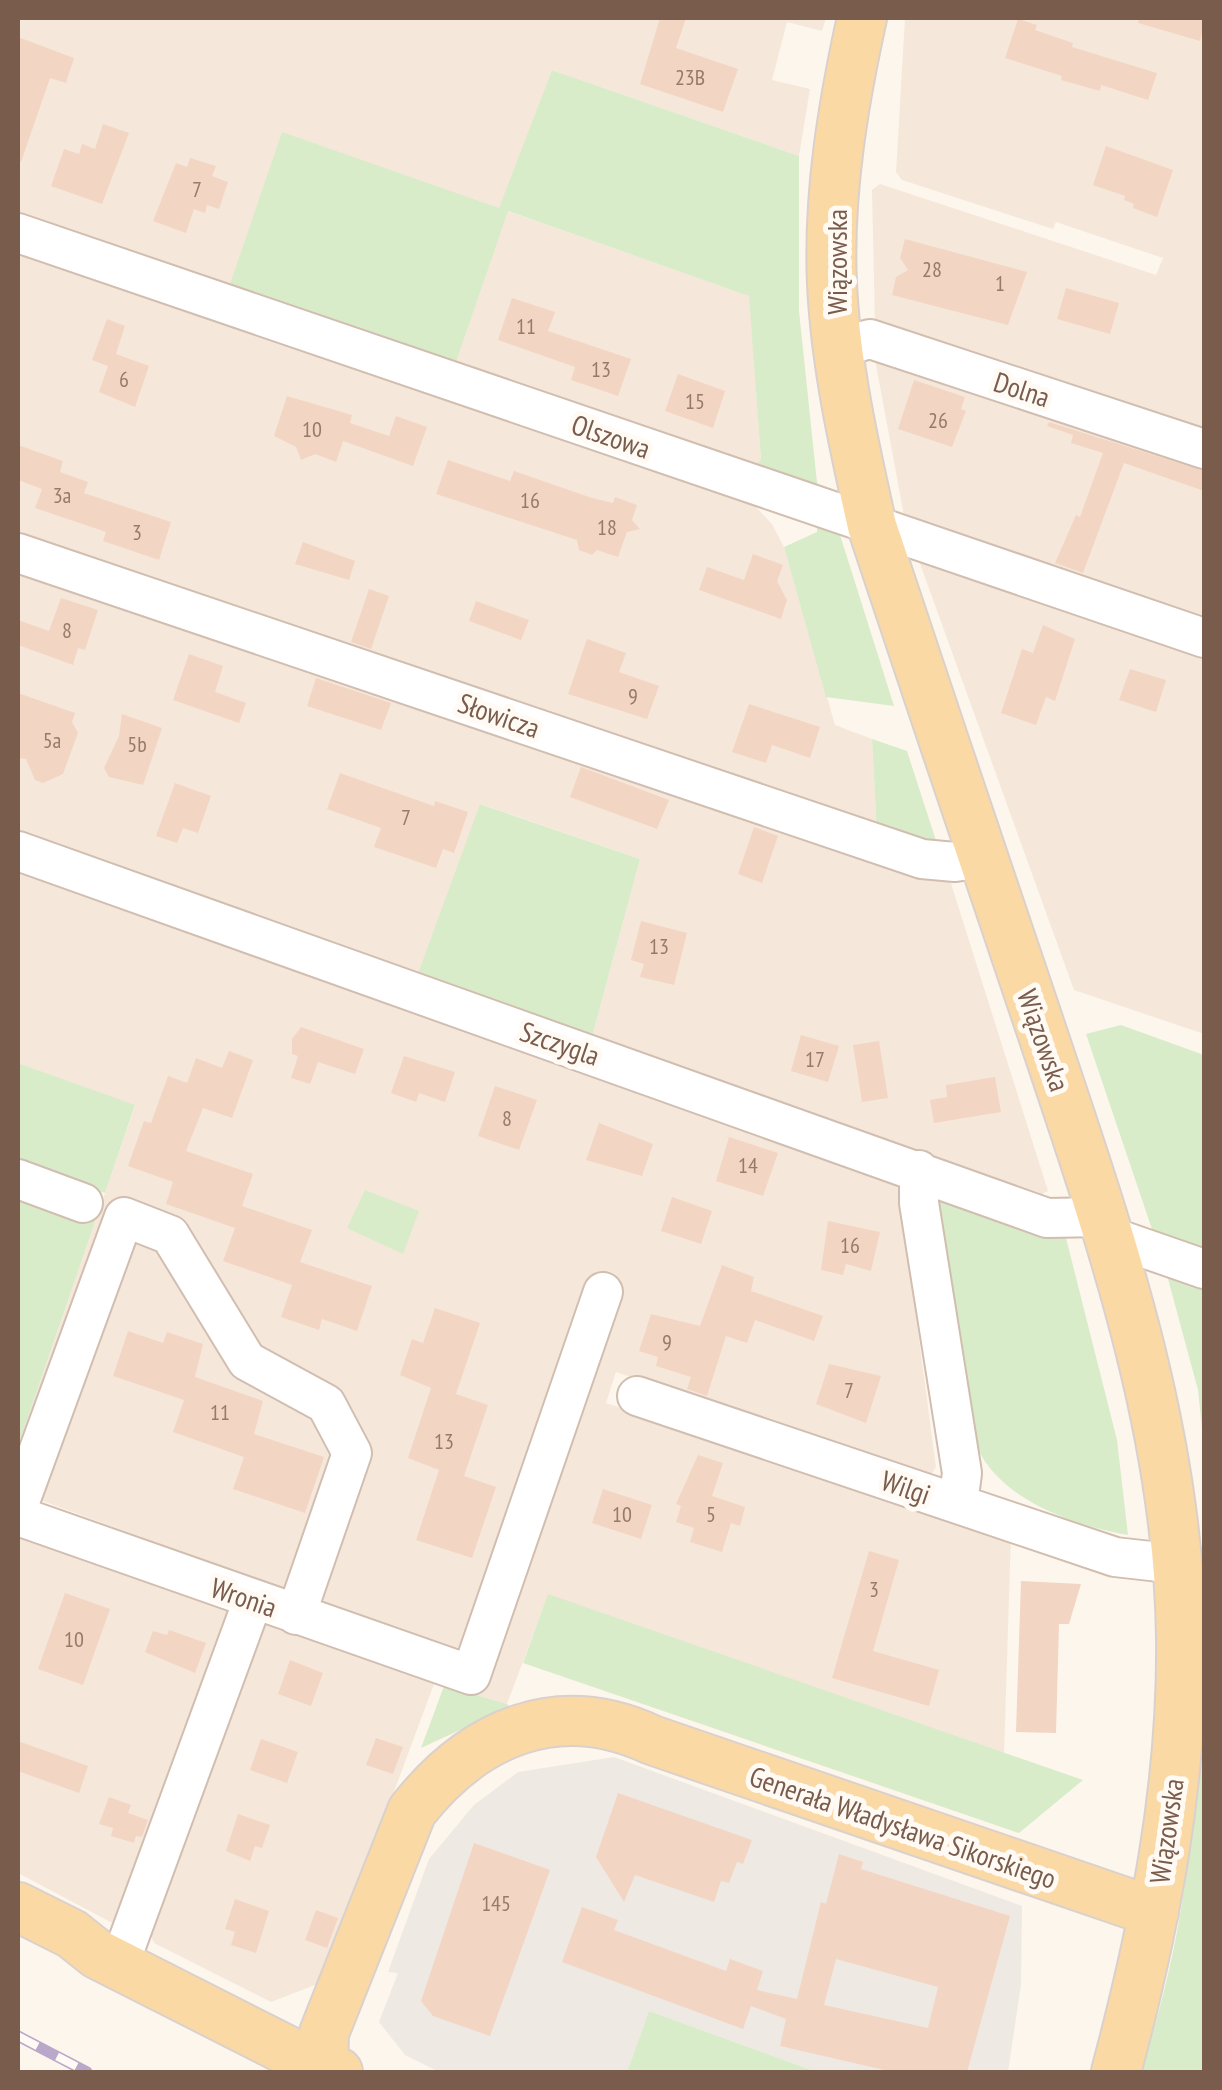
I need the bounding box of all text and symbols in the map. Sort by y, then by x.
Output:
house number: 23B [675,63,705,91]
house number: 7 [192,175,202,203]
street label: Wiązowska [818,209,855,315]
house number: 28 [922,255,942,283]
house number: 1 [995,269,1005,297]
house number: 11 [516,312,536,340]
house number: 13 [591,355,611,383]
street label: Dolna [989,363,1055,415]
house number: 6 [119,365,129,393]
house number: 15 [685,387,705,415]
street label: Olszowa [567,405,655,467]
house number: 26 [928,406,948,434]
house number: 10 [302,415,322,443]
house number: 3a [53,481,71,509]
house number: 16 [520,486,540,514]
house number: 18 [597,513,617,541]
house number: 3 [132,518,142,546]
house number: 8 [62,616,72,644]
house number: 9 [628,682,638,710]
street label: Słowicza [453,684,545,746]
house number: 5a [43,726,61,754]
house number: 5b [127,730,147,758]
house number: 7 [401,803,411,831]
house number: 13 [649,932,669,960]
street label: Wiązowska [1009,984,1079,1096]
street label: Szczygla [515,1012,605,1074]
house number: 17 [805,1045,825,1073]
house number: 8 [502,1104,512,1132]
house number: 14 [738,1151,758,1179]
house number: 16 [840,1231,860,1259]
house number: 9 [662,1328,672,1356]
house number: 7 [844,1376,854,1404]
house number: 11 [210,1398,230,1426]
house number: 13 [434,1427,454,1455]
street label: Wilgi [877,1461,935,1513]
house number: 10 [612,1500,632,1528]
house number: 5 [706,1500,716,1528]
street label: Wronia [206,1569,282,1625]
house number: 3 [869,1575,879,1603]
house number: 10 [64,1625,84,1653]
street label: Generała Władysława Sikorskiego [745,1757,1061,1897]
street label: Wiązowska [1140,1776,1192,1886]
house number: 145 [481,1889,511,1917]

